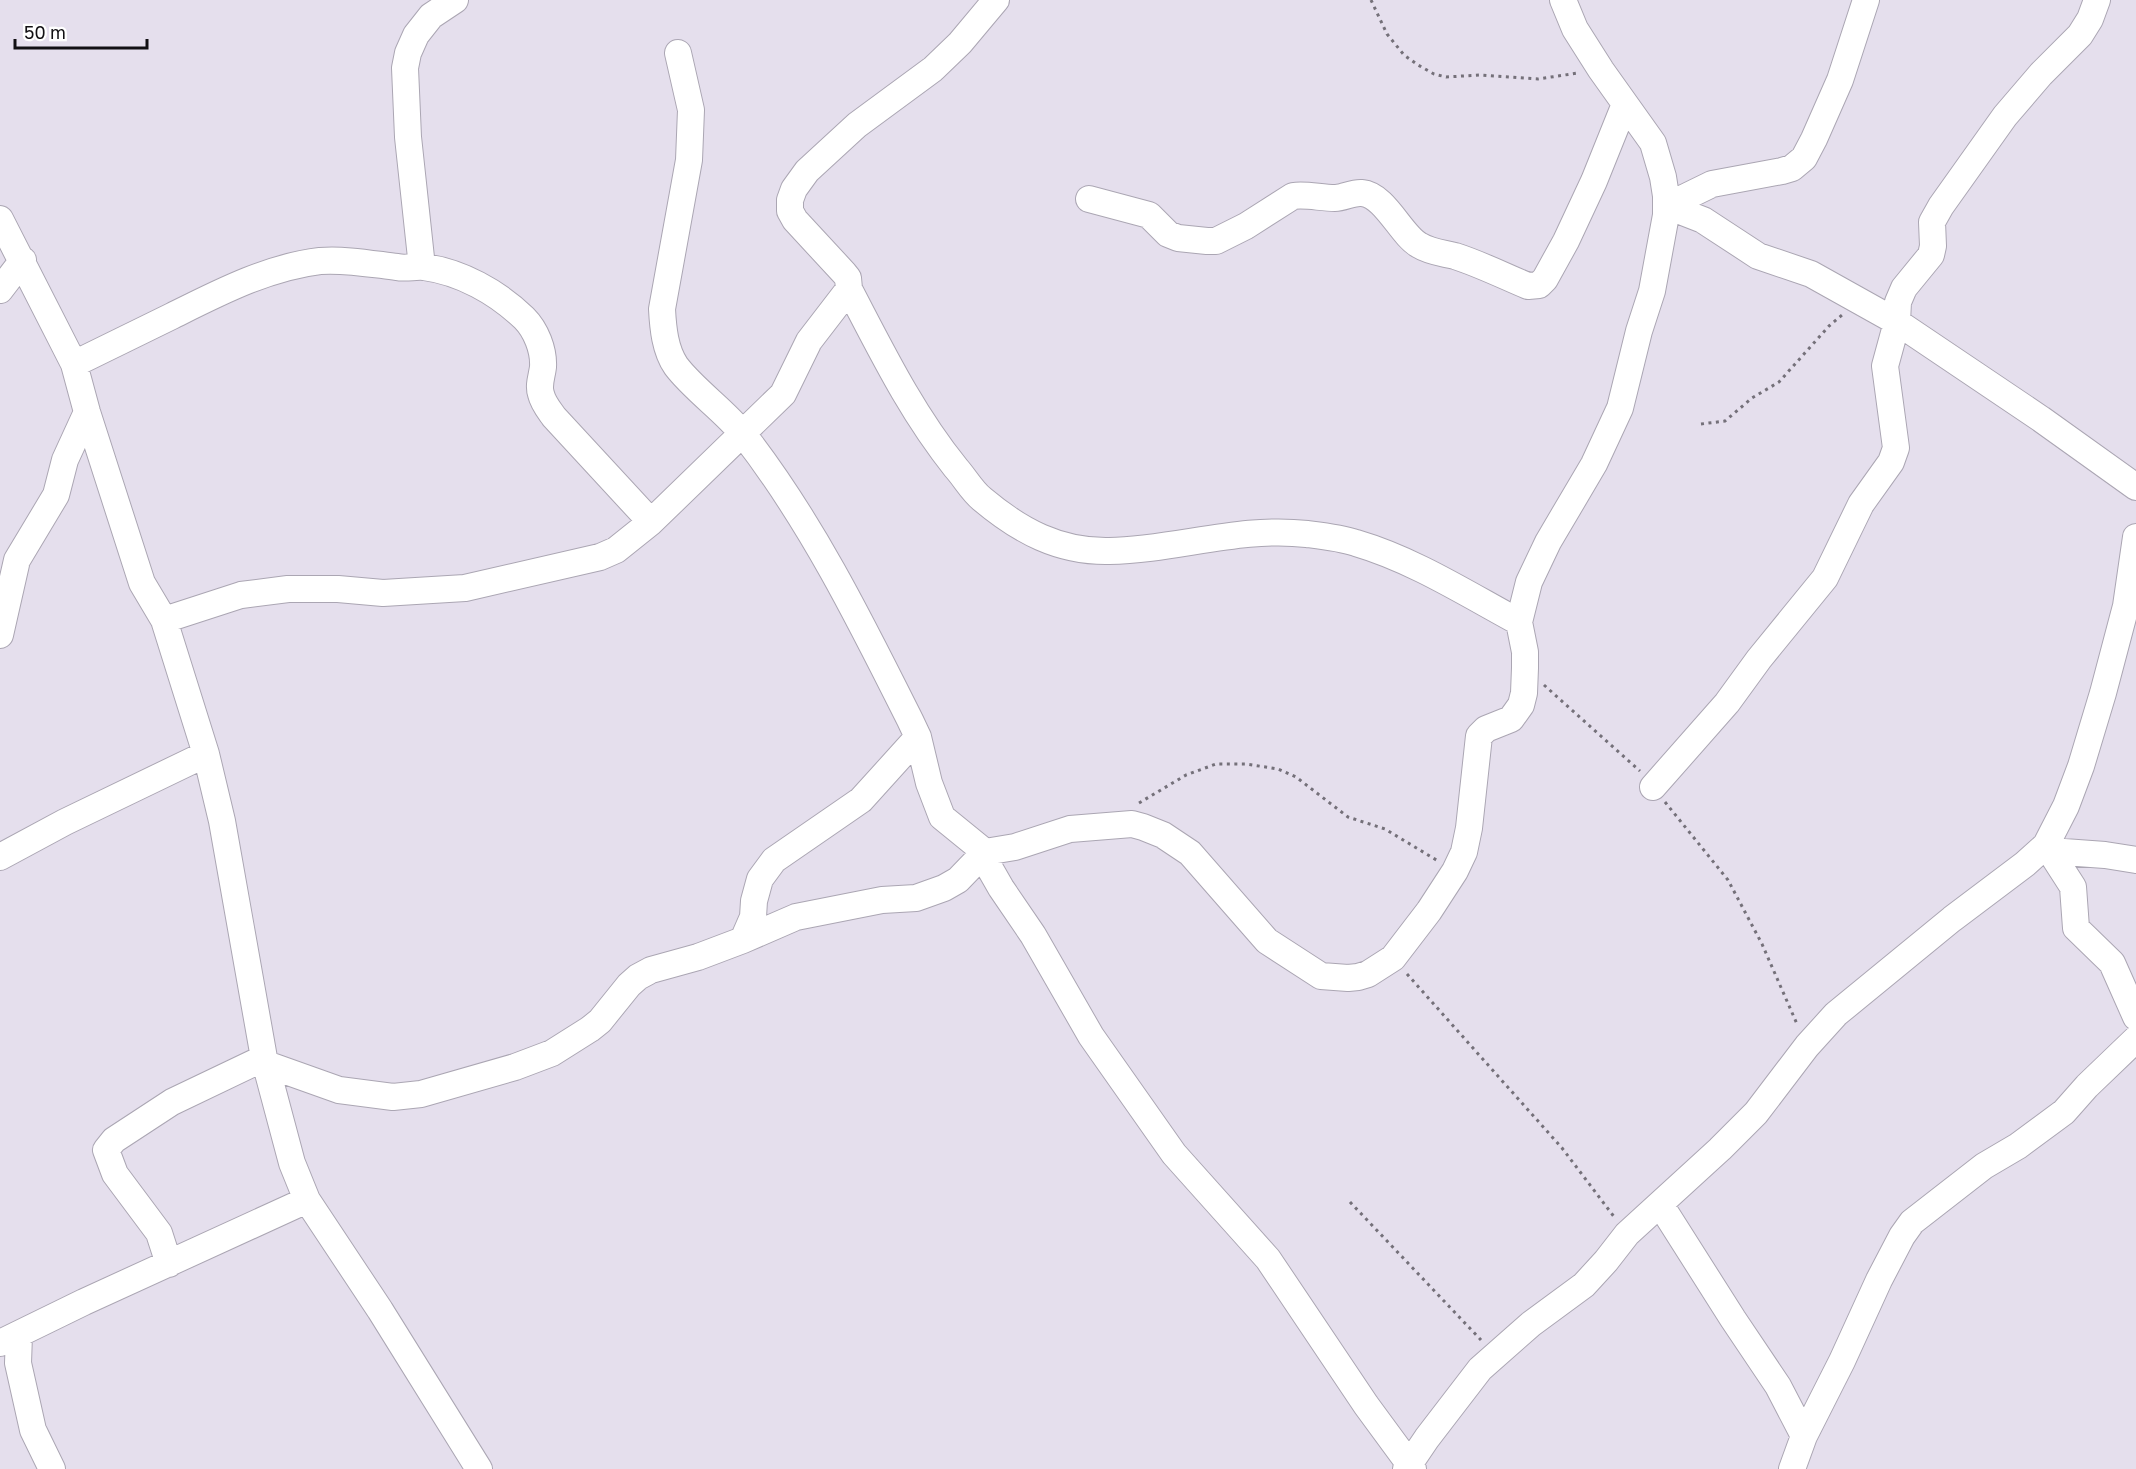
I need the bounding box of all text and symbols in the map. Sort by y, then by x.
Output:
scale bar [15,12,147,50]
text: 50 m [24,21,66,43]

